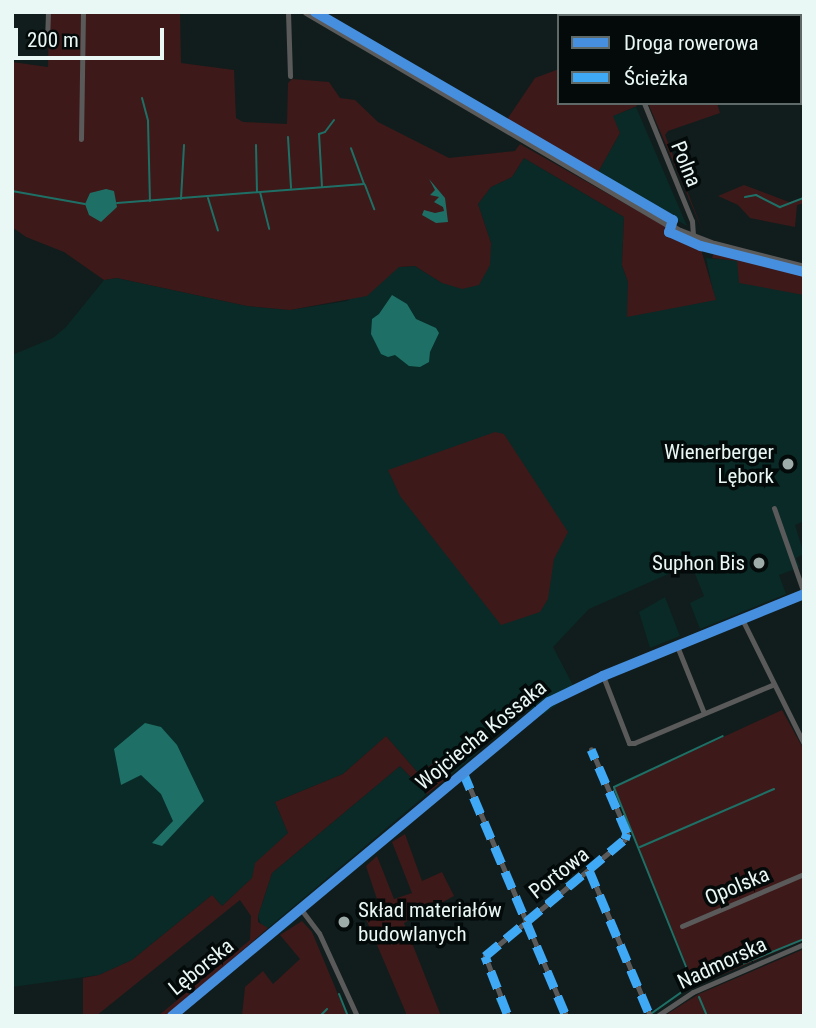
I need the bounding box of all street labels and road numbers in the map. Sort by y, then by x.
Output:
street label: Polna [665,137,707,191]
street label: Wojciecha Kossaka [411,675,551,795]
street label: Portowa [524,842,594,904]
street label: Opolska [701,861,773,911]
street label: Nadmorska [673,931,771,995]
street label: Lęborska [163,933,239,1001]

